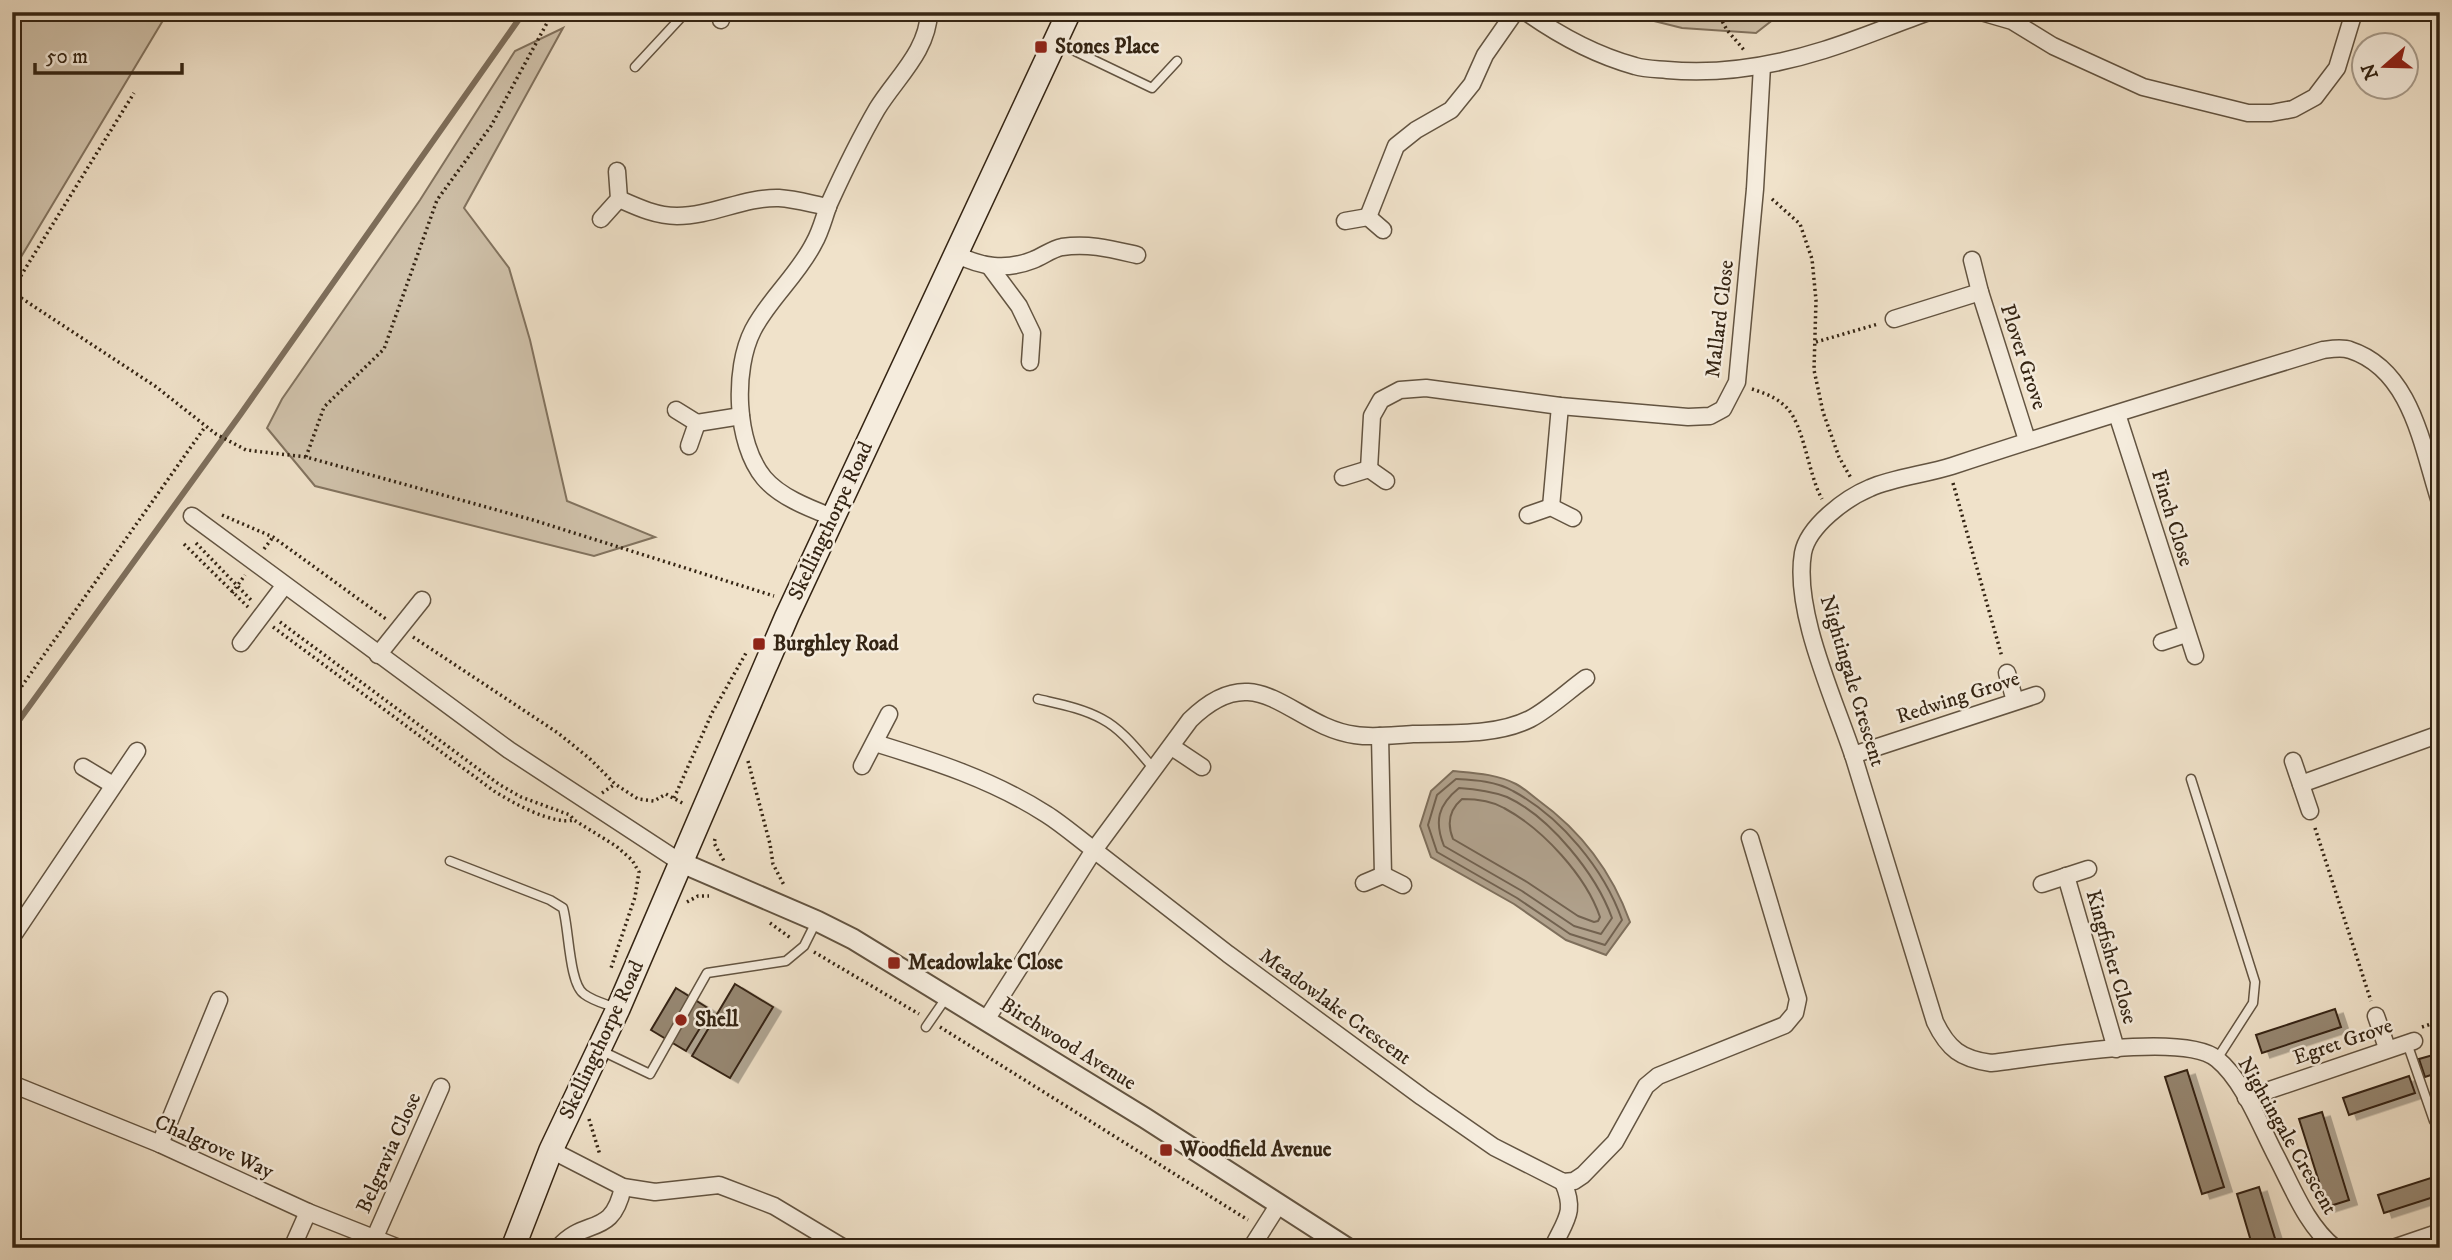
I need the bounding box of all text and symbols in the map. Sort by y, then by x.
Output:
scale bar [35,32,182,76]
north arrow [2350,32,2420,102]
place label: Stones Place [1055,34,1159,60]
marker: Stones Place [1033,39,1049,55]
text: 50 m [46,44,88,70]
text: N [2357,60,2384,83]
street label: Mallard Close [1700,258,1740,379]
street label: Plover Grove [1994,301,2052,413]
street label: Skellingthorpe Road [783,437,879,604]
street label: Finch Close [2145,466,2199,570]
street label: Nightingale Crescent [1814,592,1890,770]
place label: Burghley Road [773,631,899,657]
marker: Burghley Road [751,636,767,652]
street label: Redwing Grove [1893,666,2023,730]
street label: Kingfisher Close [2079,887,2143,1027]
street label: Meadowlake Crescent [1254,943,1416,1071]
place label: Meadowlake Close [908,950,1063,976]
marker: Meadowlake Close [886,955,902,971]
street label: Skellingthorpe Road [554,956,650,1123]
street label: Birchwood Avenue [995,992,1141,1096]
place label: Shell [695,1007,739,1033]
marker: Shell [673,1012,689,1028]
street label: Egret Grove [2290,1013,2396,1071]
street label: Nightingale Crescent [2231,1053,2343,1220]
street label: Belgravia Close [351,1088,427,1217]
street label: Chalgrove Way [150,1109,279,1185]
place label: Woodfield Avenue [1179,1137,1332,1163]
marker: Woodfield Avenue [1158,1142,1174,1158]

